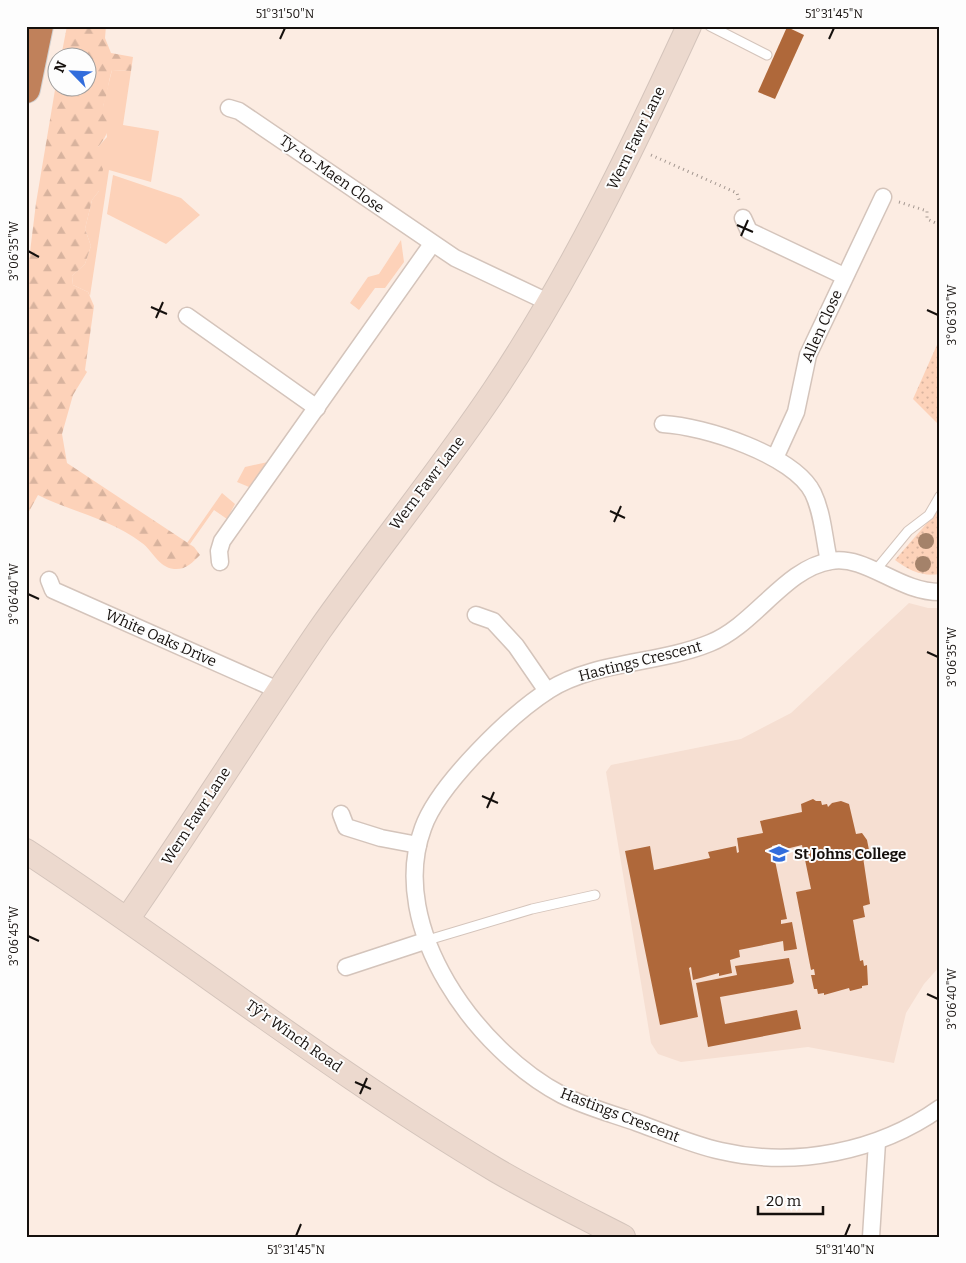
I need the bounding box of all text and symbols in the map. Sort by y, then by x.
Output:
text: 51°31'50"N [256,7,315,21]
text: 51°31'45"N [805,7,863,21]
north arrow [48,48,98,98]
text: N [51,58,71,75]
street label: Wern Fawr Lane [603,83,669,193]
street label: Ty-to-Maen Close [276,131,388,217]
text: 3°06'35"W [7,220,21,281]
text: 3°06'30"W [945,284,959,346]
street label: Allen Close [798,287,846,365]
street label: Wern Fawr Lane [386,433,468,533]
text: 3°06'40"W [7,563,21,625]
street label: White Oaks Drive [103,605,219,671]
text: 3°06'35"W [945,626,959,687]
street label: Hastings Crescent [577,637,704,685]
street label: Wern Fawr Lane [158,764,234,868]
school or university icon: St Johns College [768,843,790,865]
place label: St Johns College [794,845,906,863]
text: 3°06'45"W [7,905,21,966]
text: 3°06'40"W [945,968,959,1030]
street label: Tŷ'r Winch Road [242,996,346,1076]
street label: Hastings Crescent [558,1084,683,1146]
scale bar [758,1183,824,1215]
text: 20 m [766,1192,802,1210]
text: 51°31'45"N [267,1243,325,1257]
text: 51°31'40"N [815,1243,875,1257]

